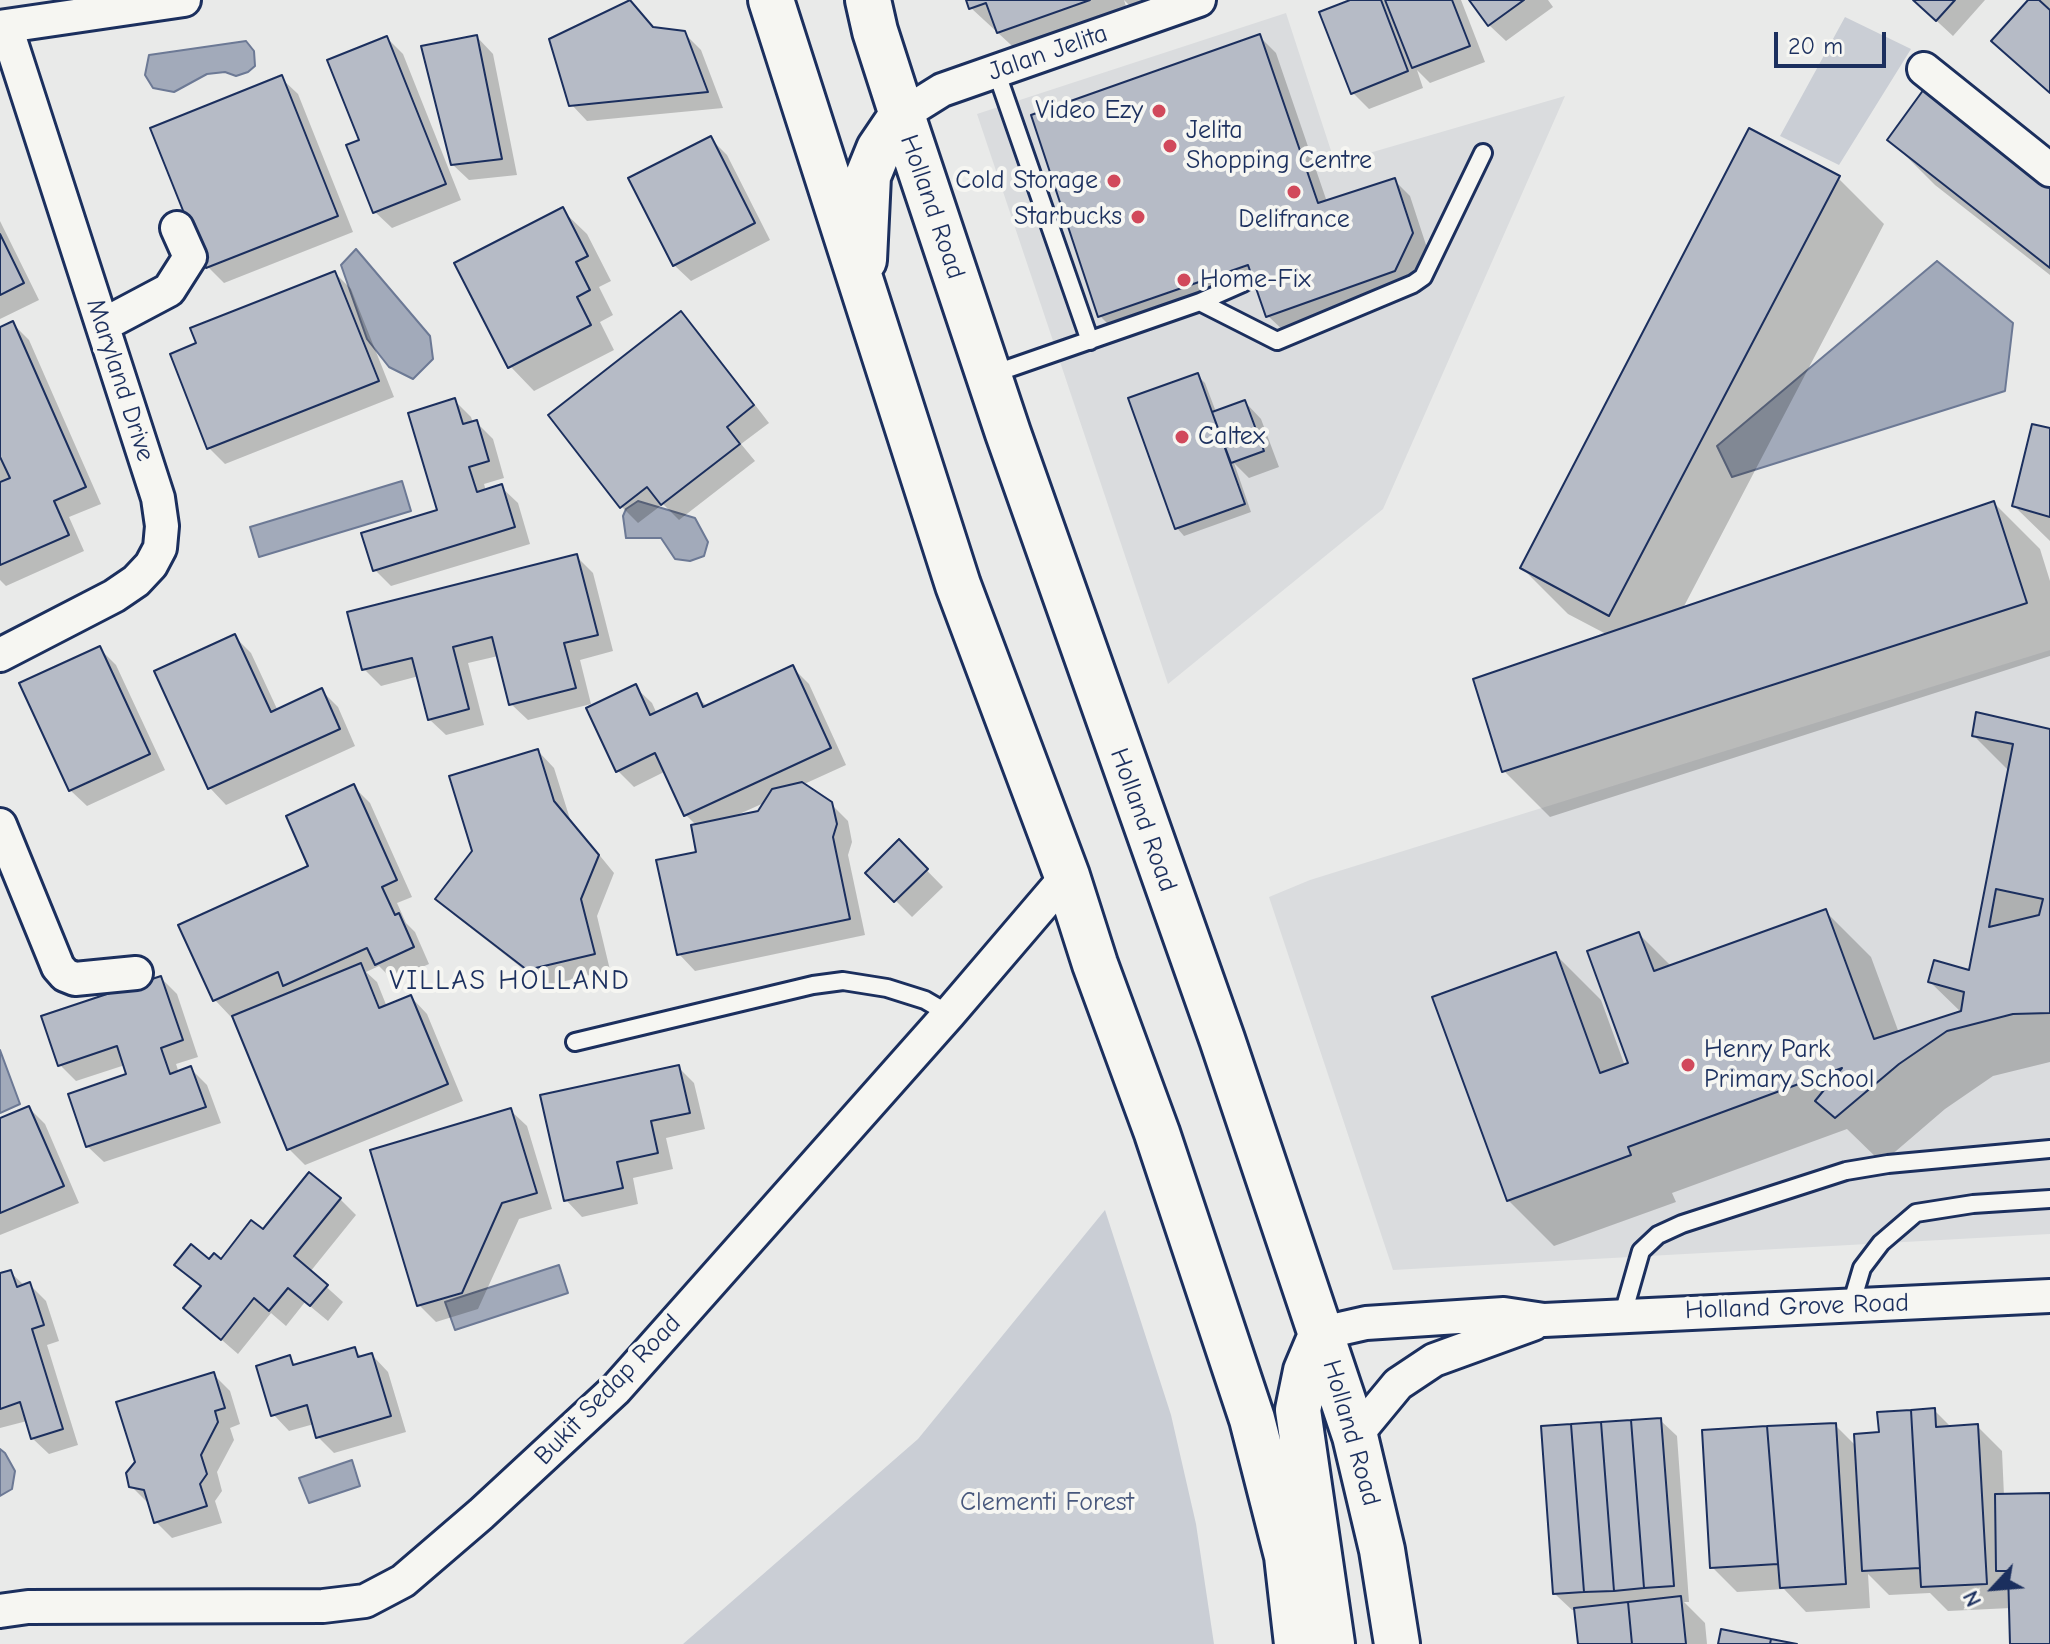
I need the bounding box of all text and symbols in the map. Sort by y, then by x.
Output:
scale bar [1778,16,1890,66]
street label: Jalan Jelita [984,18,1112,88]
text: 20 m [1788,32,1843,60]
place label: Video Ezy [1035,95,1143,127]
marker: Video Ezy [1150,102,1168,120]
place label: Jelita Shopping Centre [1186,115,1372,176]
street label: Holland Road [893,131,971,283]
marker: Jelita Shopping Centre [1161,137,1179,155]
place label: Cold Storage [955,165,1098,197]
marker: Cold Storage [1105,172,1123,190]
marker: Delifrance [1285,183,1303,201]
place label: Starbucks [1014,201,1122,233]
place label: Delifrance [1238,204,1350,236]
marker: Starbucks [1129,208,1147,226]
place label: Home-Fix [1200,264,1311,296]
marker: Home-Fix [1175,271,1193,289]
street label: Maryland Drive [79,295,161,465]
place label: Caltex [1198,421,1265,453]
marker: Caltex [1173,428,1191,446]
street label: Holland Road [1103,744,1183,896]
district label: VILLAS HOLLAND [389,964,631,998]
place label: Henry Park Primary School [1704,1034,1874,1096]
marker: Henry Park Primary School [1679,1056,1697,1074]
street label: Holland Grove Road [1684,1287,1910,1327]
street label: Bukit Sedap Road [528,1308,688,1472]
street label: Holland Road [1315,1356,1387,1510]
park label: Clementi Forest [960,1487,1134,1519]
north arrow [1954,1548,2034,1628]
text: N [1958,1586,1987,1611]

